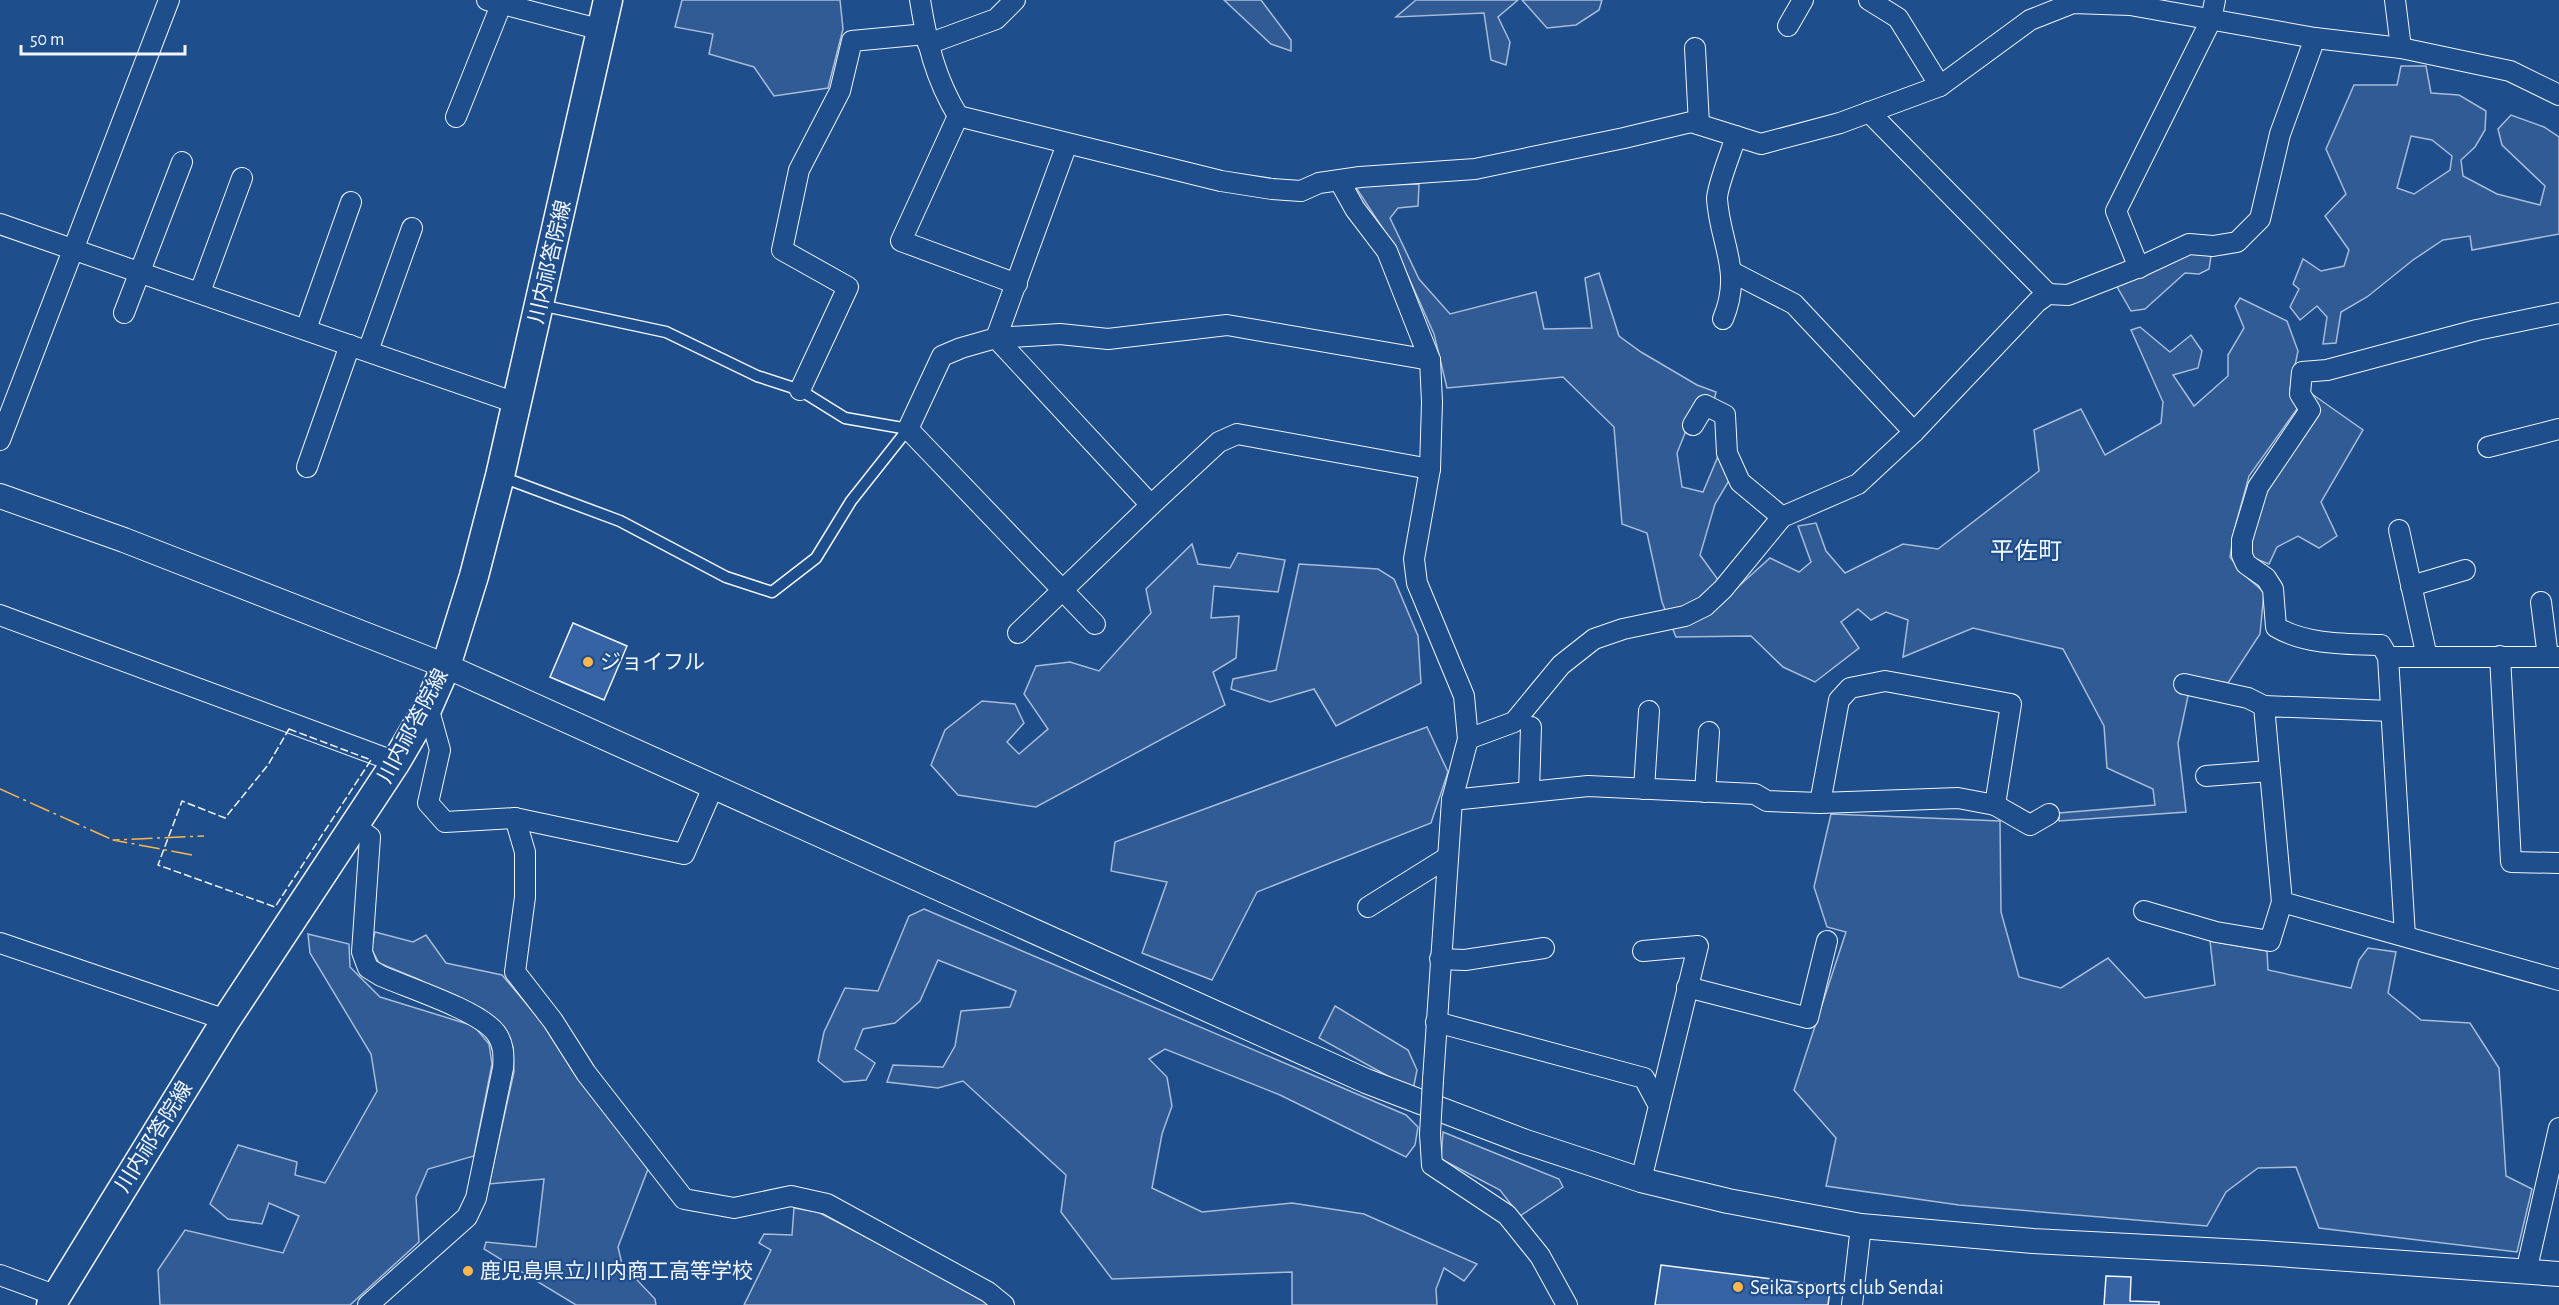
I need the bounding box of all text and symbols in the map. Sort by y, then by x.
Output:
scale bar [21,18,184,56]
text: 50 m [30,31,64,49]
street label: 川内祁答院線 [524,198,574,326]
district label: 平佐町 [1990,539,2062,564]
place label: ジョイフル [600,652,705,673]
marker: ジョイフル [581,655,595,669]
street label: 川内祁答院線 [372,665,452,787]
street label: 川内祁答院線 [110,1077,196,1196]
place label: 鹿児島県立川内商工高等学校 [480,1260,753,1282]
marker: 鹿児島県立川内商工高等学校 [461,1264,475,1278]
place label: Seika sports club Sendai [1750,1277,1944,1298]
marker: Seika sports club Sendai [1731,1280,1745,1294]

